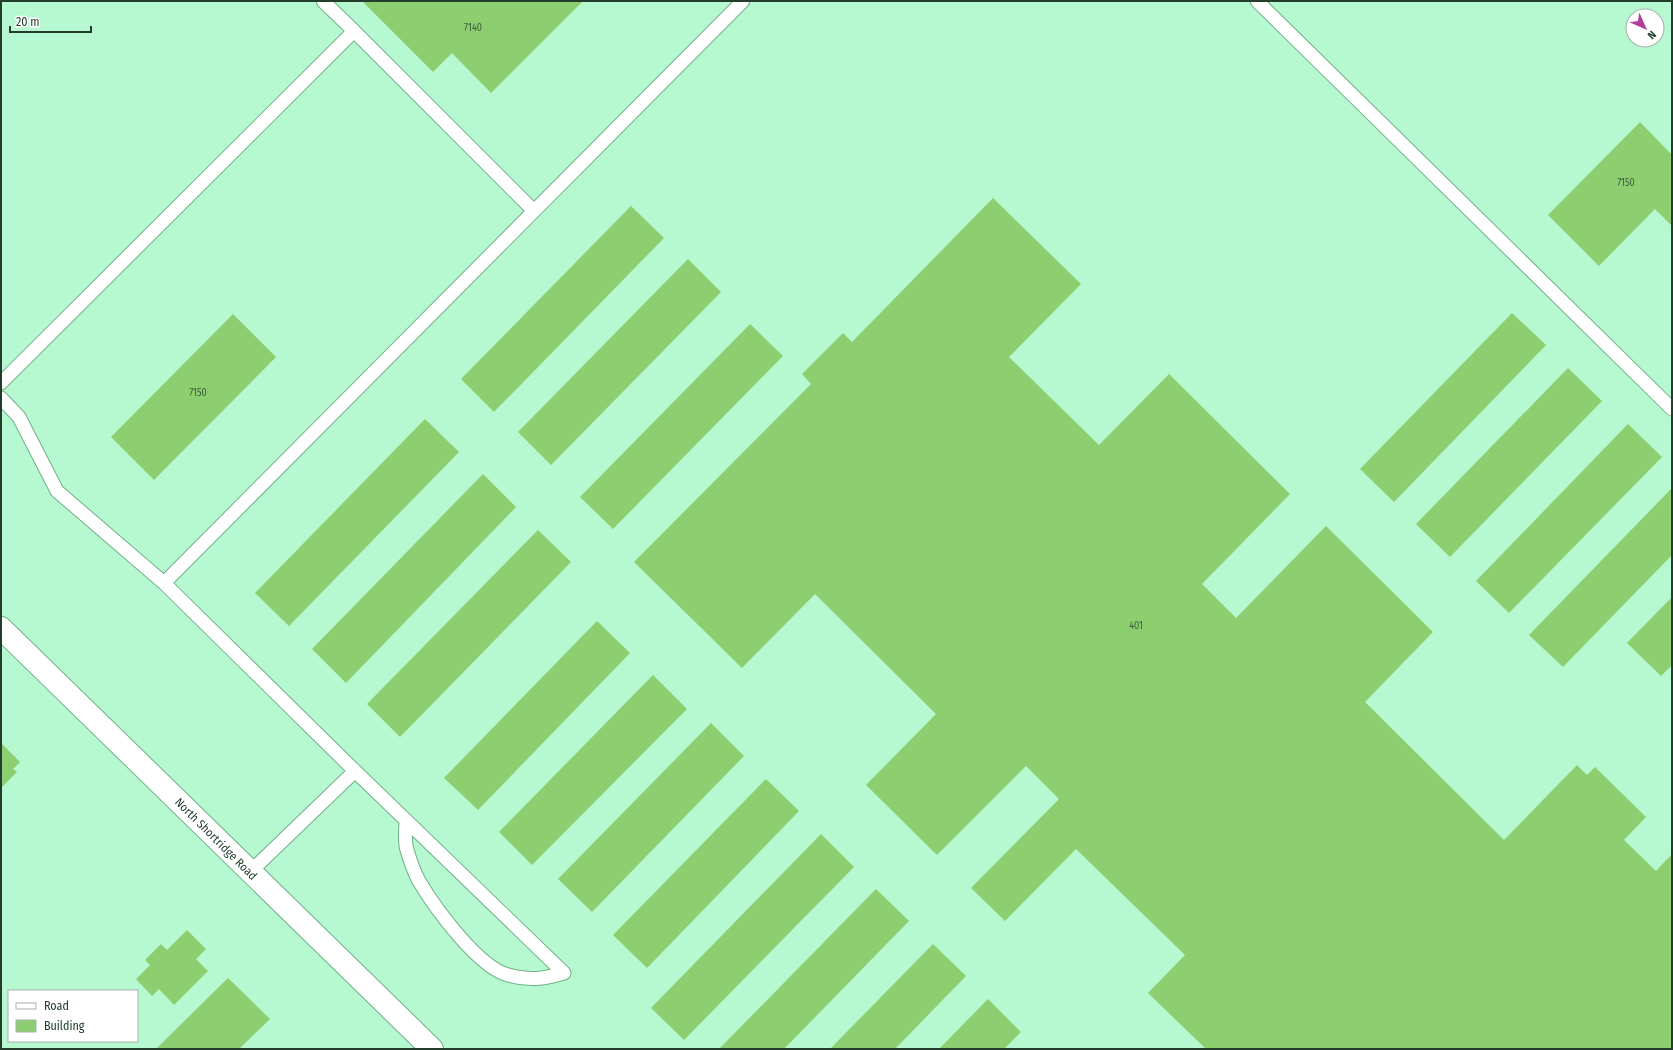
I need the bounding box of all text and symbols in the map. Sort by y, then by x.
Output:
scale bar [10,8,91,34]
north arrow [1625,8,1665,48]
text: 20 m [16,15,40,29]
house number: 7140 [464,22,482,34]
text: N [1645,28,1659,42]
house number: 7150 [1617,177,1635,189]
house number: 7150 [189,387,207,399]
house number: 401 [1129,620,1143,632]
street label: North Shortridge Road [172,795,260,883]
legend [8,990,138,1042]
text: Road [44,999,69,1013]
text: Building [44,1019,85,1033]

